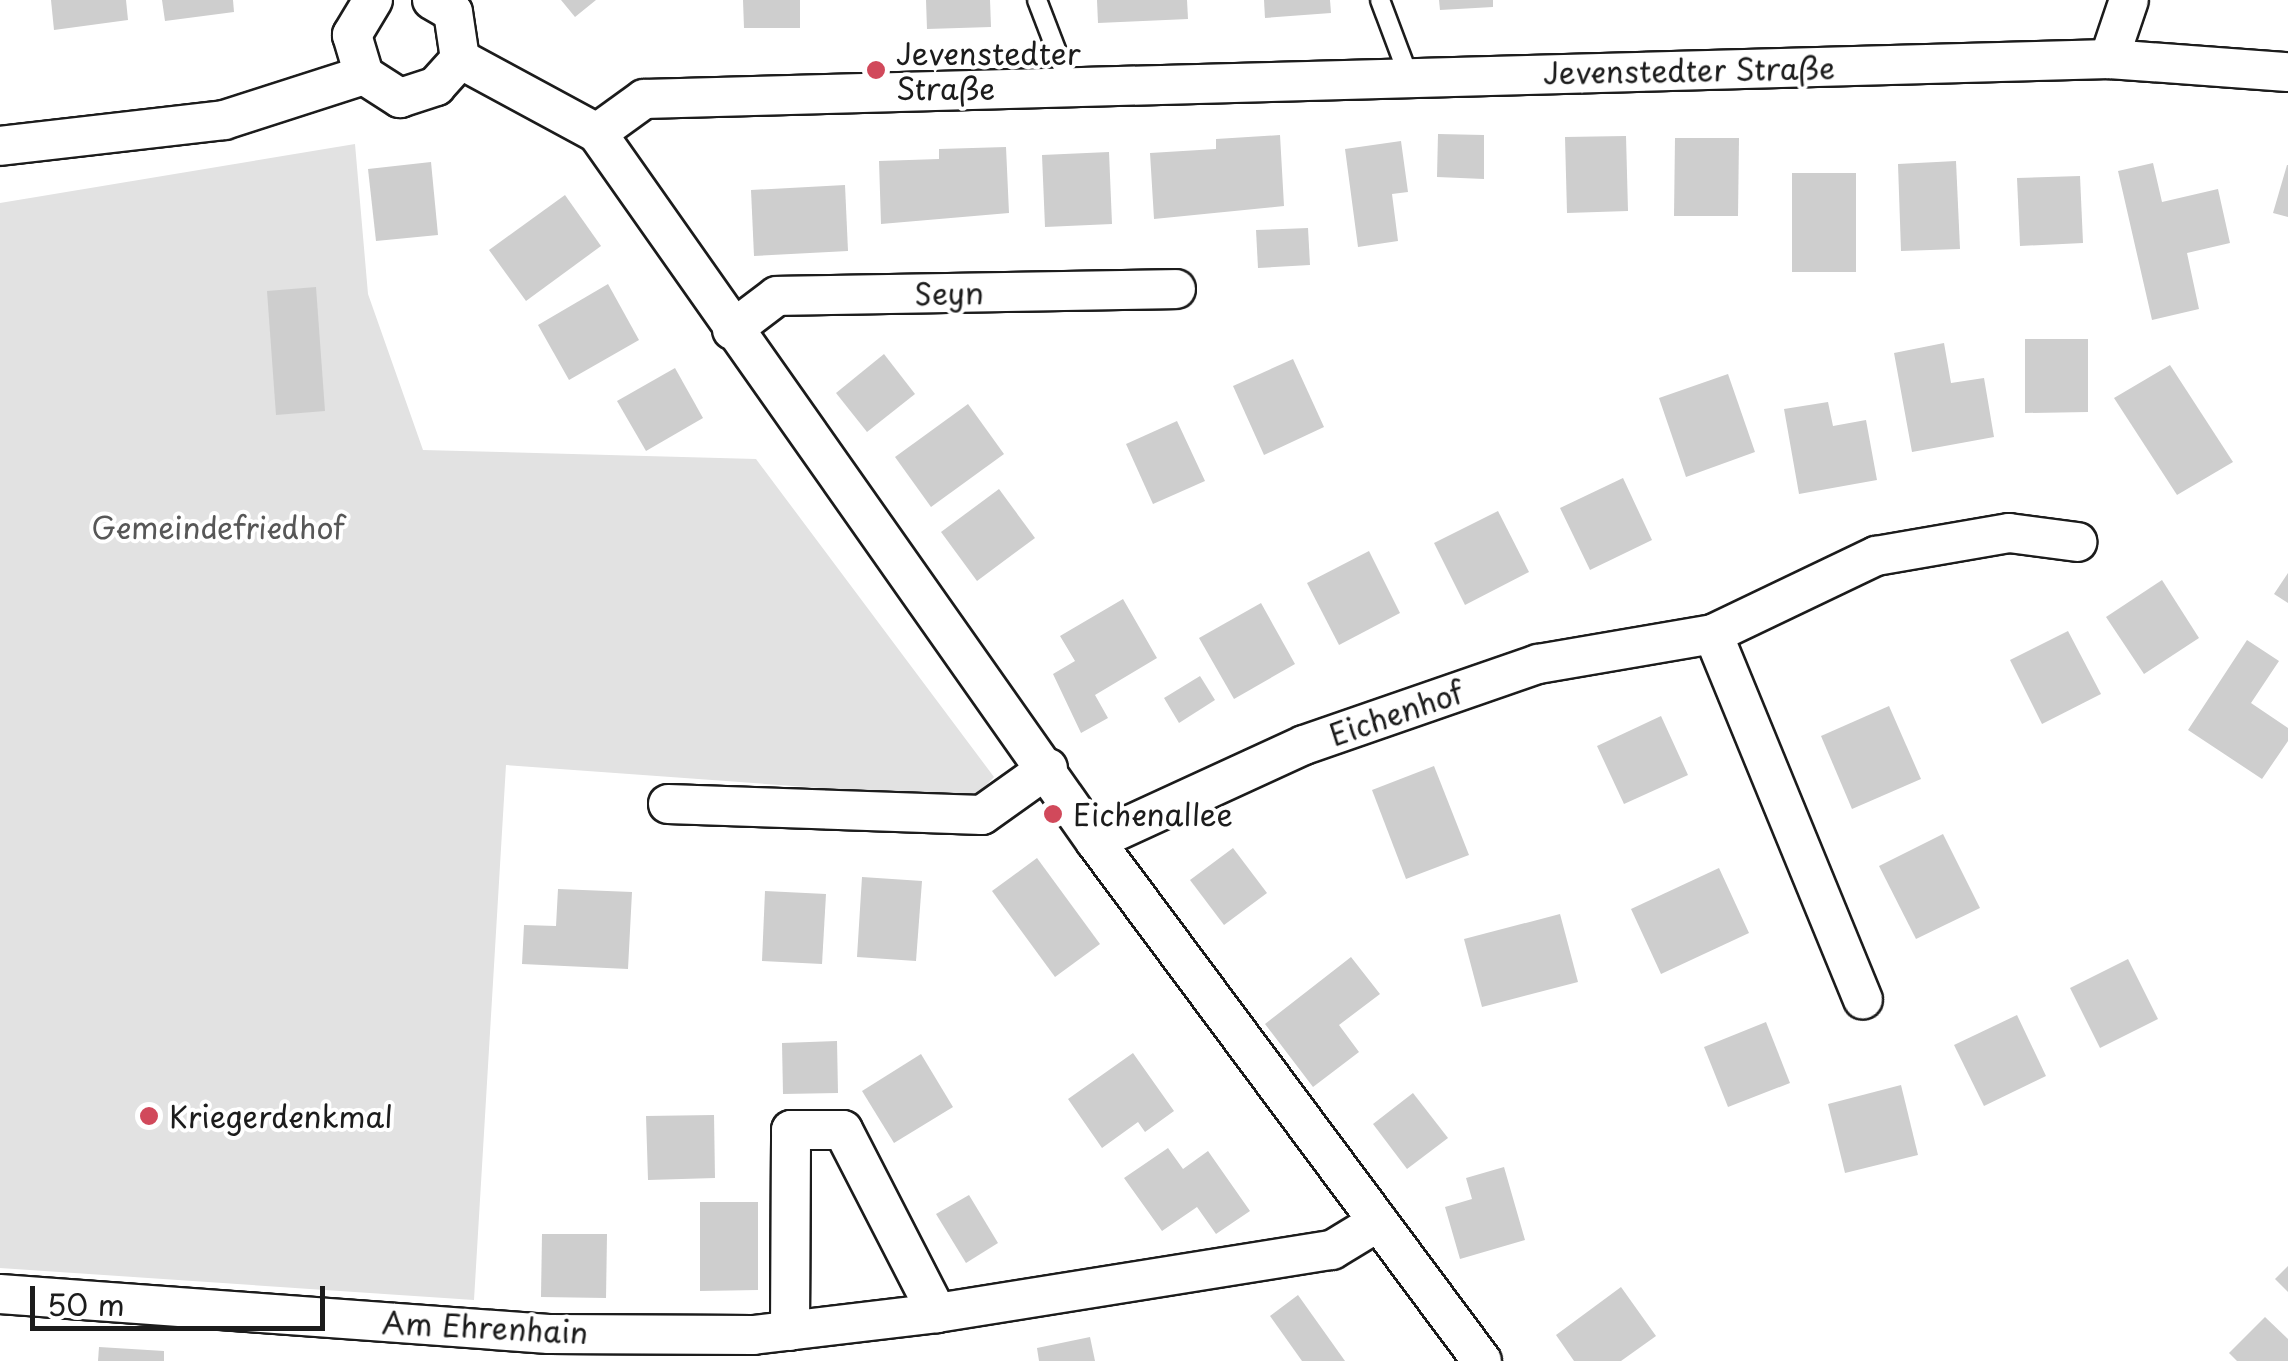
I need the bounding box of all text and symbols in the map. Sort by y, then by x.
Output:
place label: Jevenstedter Straße [896,35,1081,106]
street label: Jevenstedter Straße [1542,49,1836,91]
marker: Jevenstedter Straße [865,59,887,81]
street label: Seyn [914,274,984,312]
park label: Gemeindefriedhof [91,509,345,545]
street label: Eichenhof [1324,673,1468,753]
place label: Eichenallee [1073,796,1233,832]
marker: Eichenallee [1042,803,1064,825]
place label: Kriegerdenkmal [169,1098,393,1134]
marker: Kriegerdenkmal [138,1105,160,1127]
scale bar [35,1266,330,1328]
text: 50 m [47,1281,125,1326]
street label: Am Ehrenhain [380,1304,590,1350]

